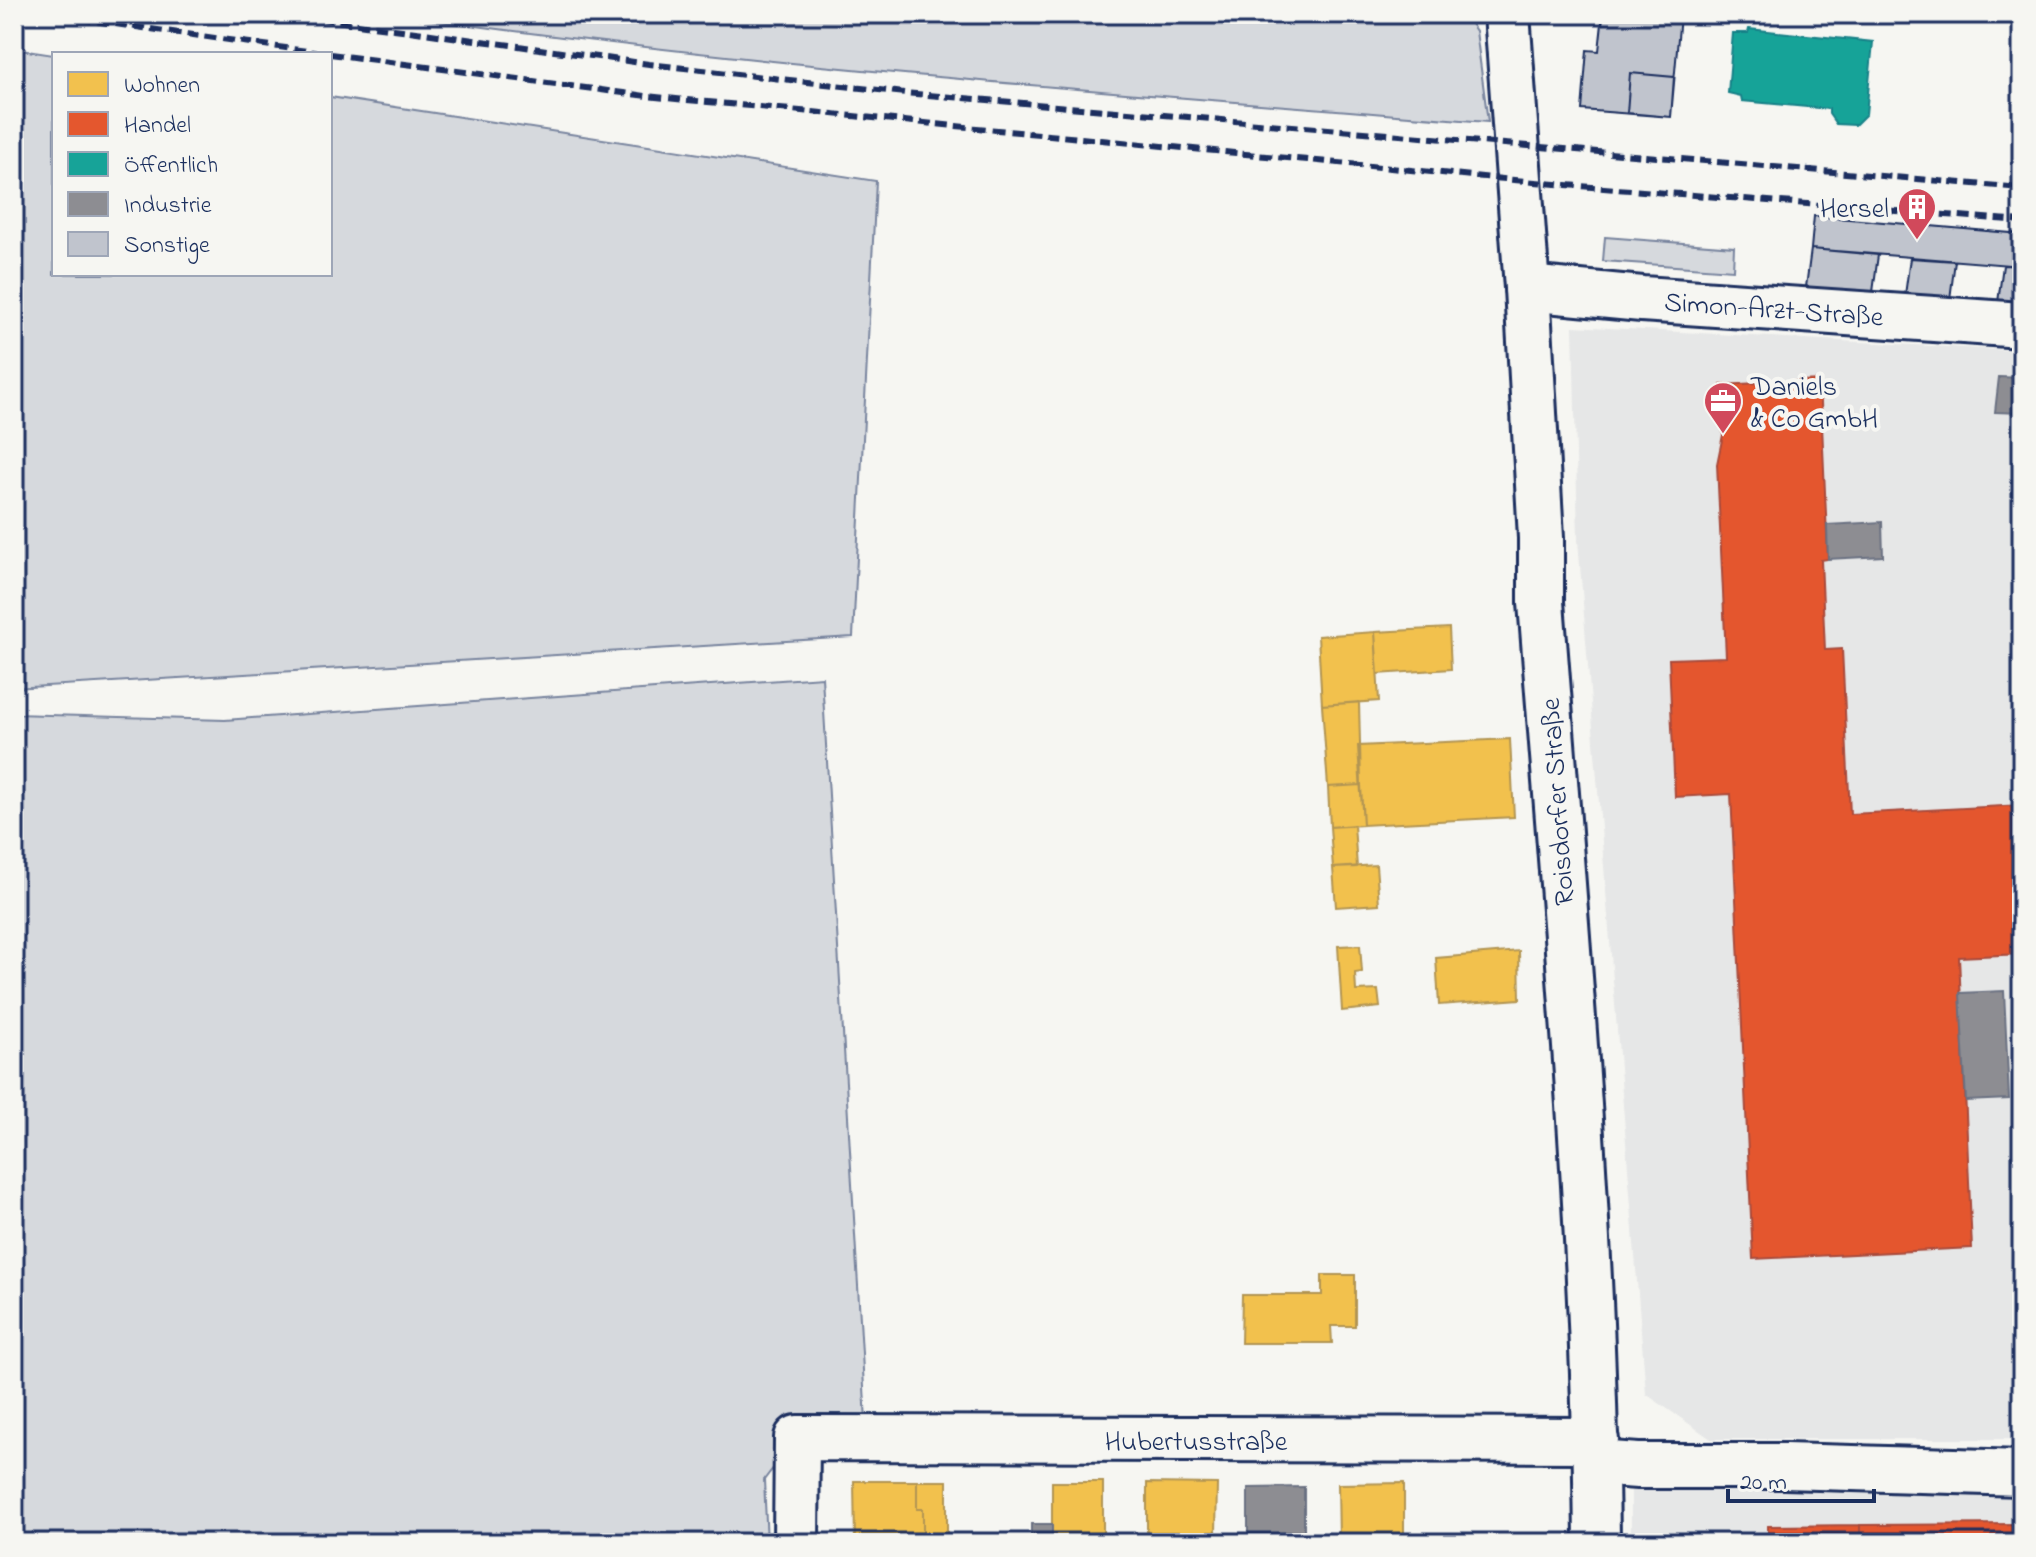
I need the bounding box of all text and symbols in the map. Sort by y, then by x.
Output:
legend [52,52,332,276]
text: Wohnen [124,69,200,104]
text: Handel [124,109,191,144]
text: Öffentlich [124,149,218,184]
building icon: Hersel [1896,186,1938,241]
text: Industrie [124,189,212,224]
place label: Hersel [1820,190,1889,231]
text: Sonstige [124,229,210,264]
street label: Simon-Arzt-Straße [1663,283,1885,340]
place label: Daniels & Co GmbH [1750,368,1878,441]
office icon: Daniels & Co GmbH [1702,380,1744,435]
street label: Roisdorfer Straße [1532,696,1587,907]
street label: Hubertusstraße [1105,1423,1288,1464]
scale bar [1728,1453,1874,1503]
text: 20 m [1740,1466,1787,1501]

